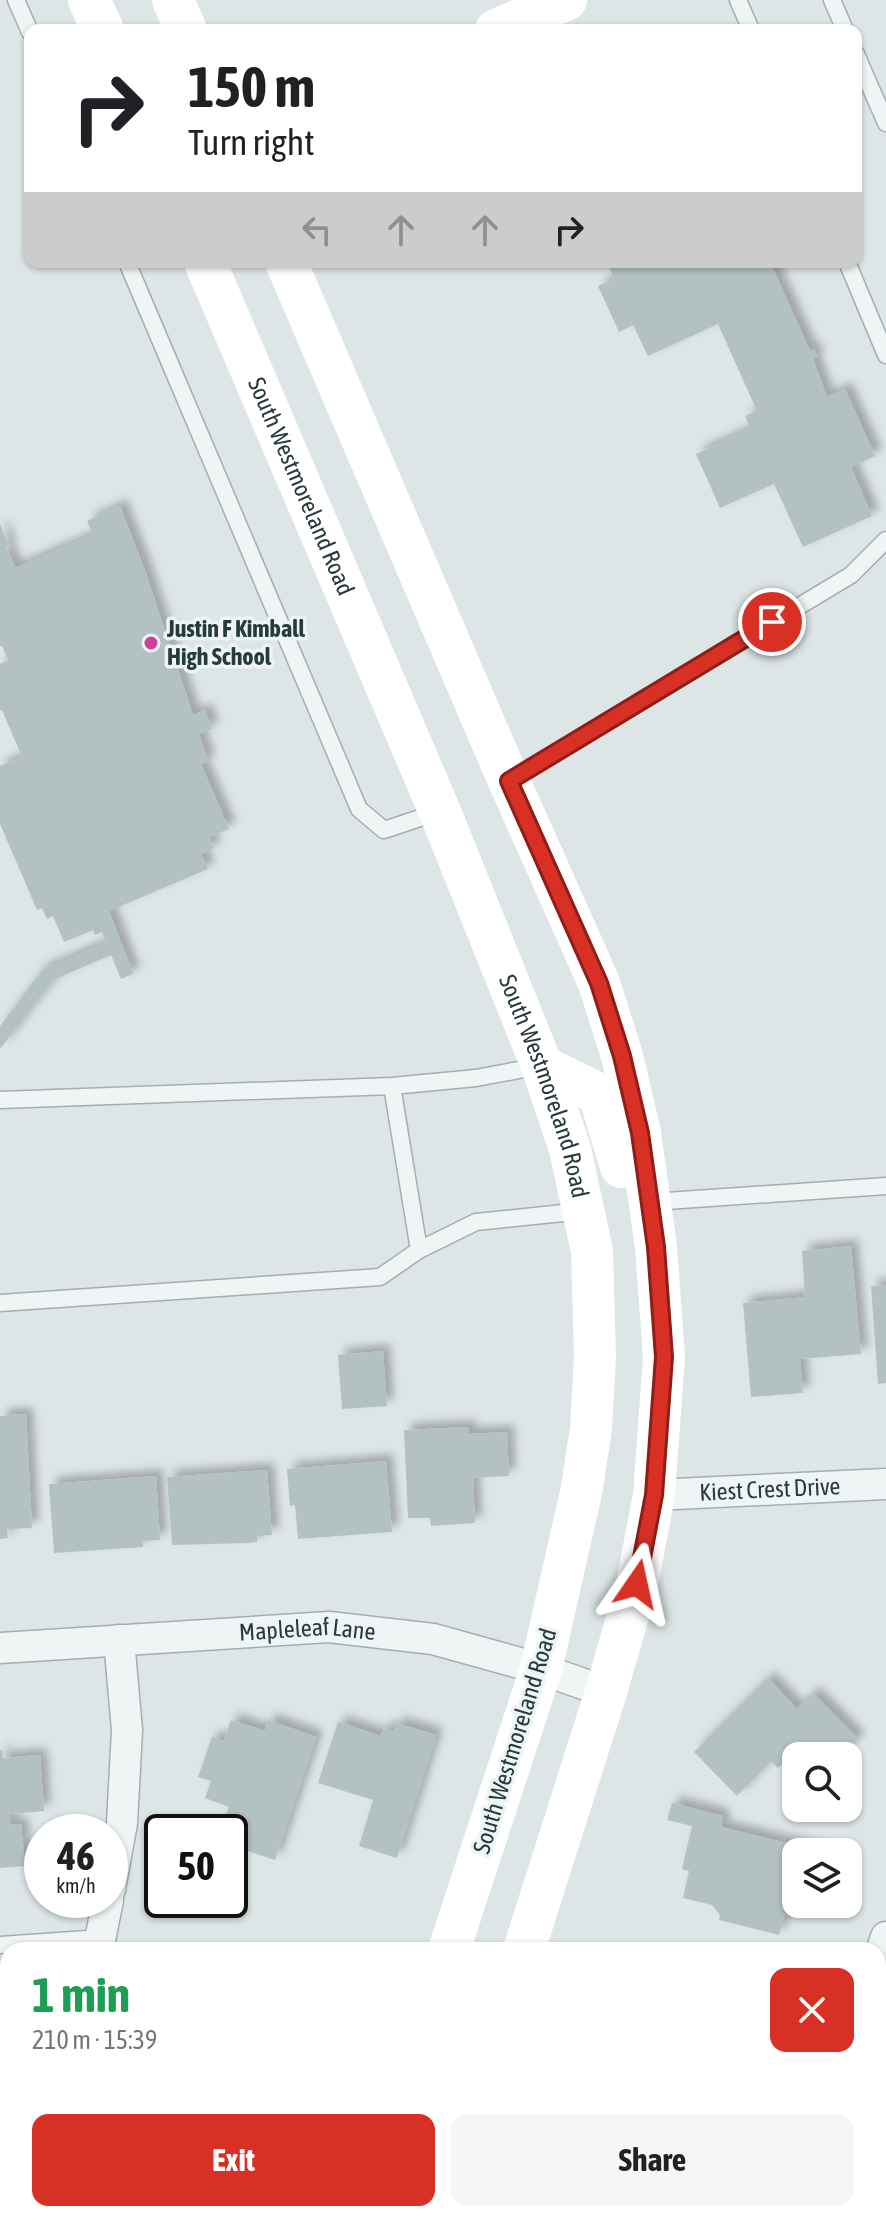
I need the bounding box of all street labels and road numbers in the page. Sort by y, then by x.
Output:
street label: South Westmoreland Road [243,373,360,599]
street label: South Westmoreland Road [494,971,594,1200]
street label: Kiest Crest Drive [699,1472,841,1506]
street label: Mapleleaf Lane [238,1613,377,1646]
street label: South Westmoreland Road [467,1625,562,1857]

